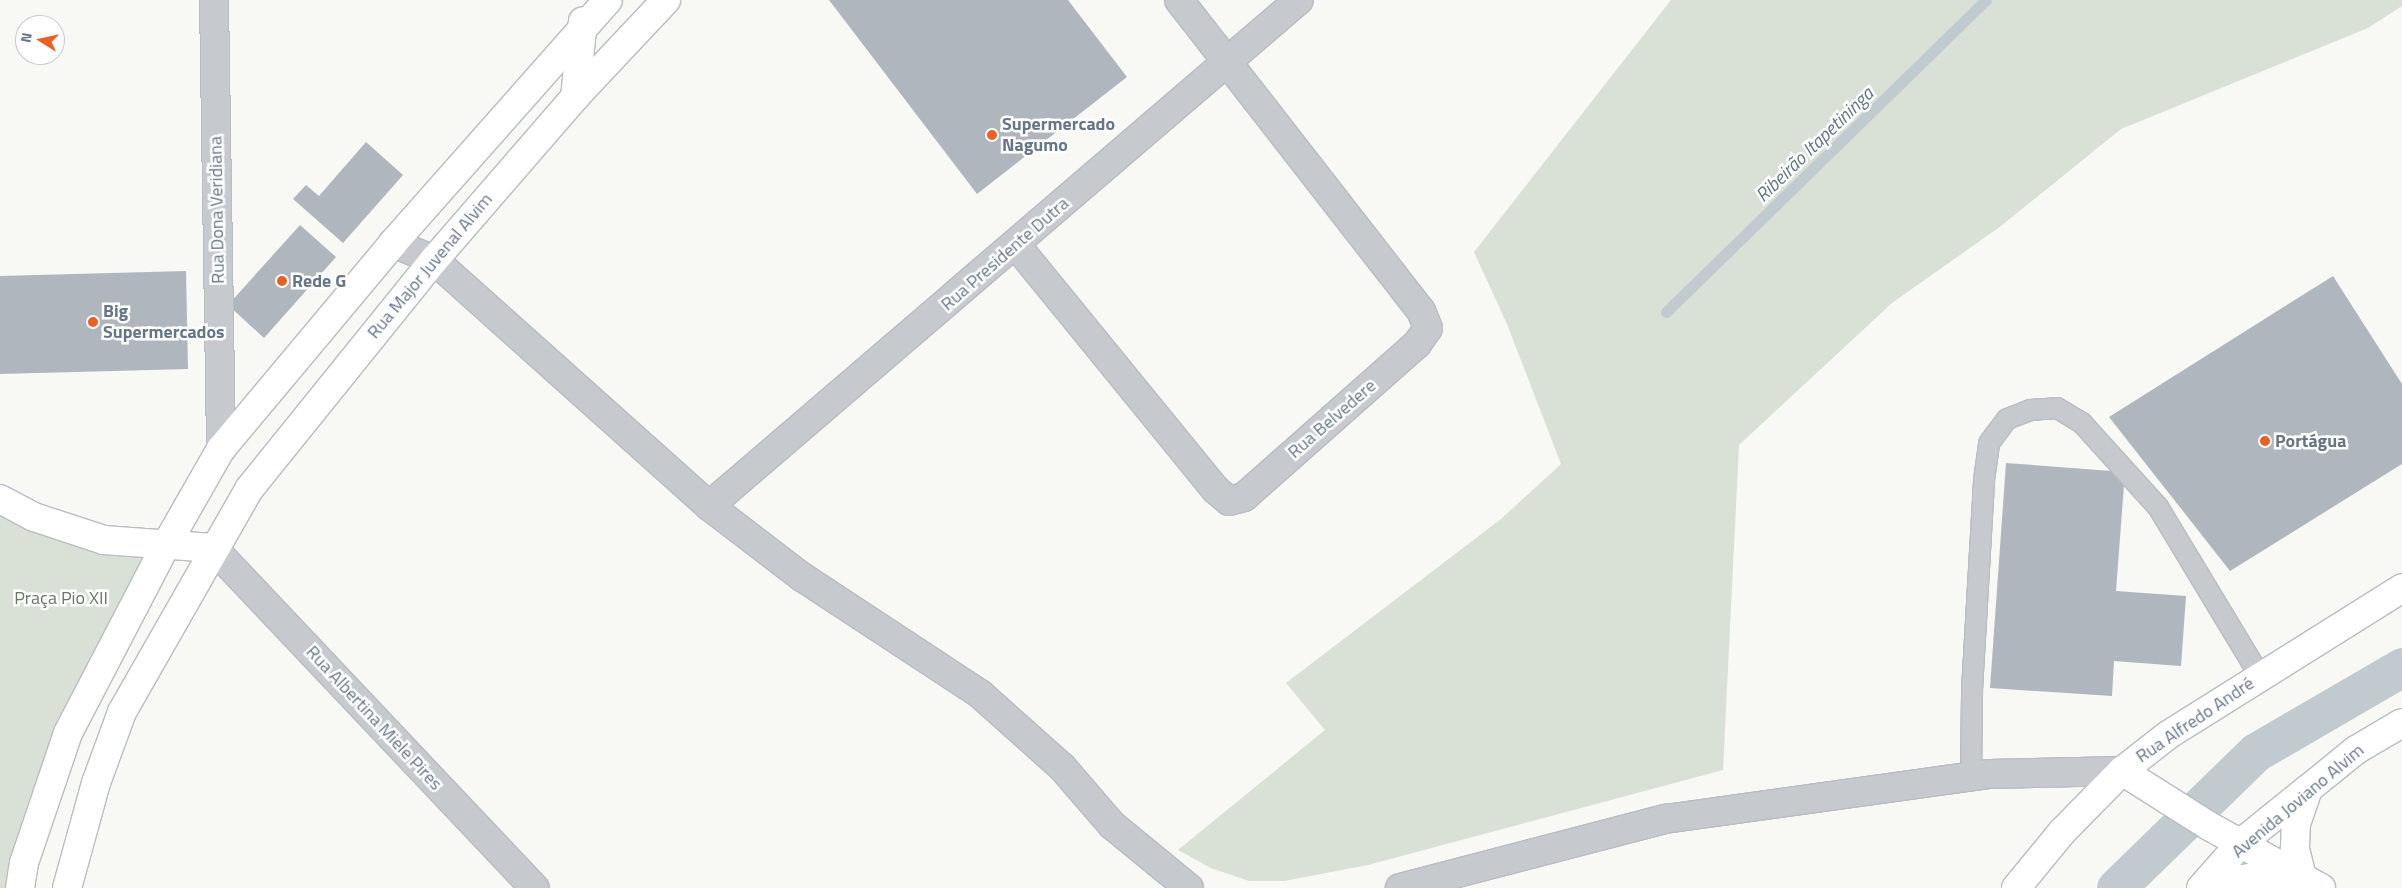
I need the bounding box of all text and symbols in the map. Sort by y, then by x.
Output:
north arrow [15,15,65,65]
text: N [15,31,37,44]
water label: Ribeirão Itapetininga [1750,82,1878,206]
place label: Supermercado Nagumo [1002,114,1115,156]
marker: Supermercado Nagumo [986,129,998,141]
street label: Rua Dona Veridiana [205,136,229,284]
street label: Rua Major Juvenal Alvim [363,189,497,343]
street label: Rua Presidente Dutra [937,193,1073,315]
place label: Rede G [292,270,346,292]
marker: Rede G [276,275,288,287]
place label: Big Supermercados [103,301,225,344]
marker: Big Supermercados [87,316,99,328]
street label: Rua Belvedere [1284,375,1380,463]
place label: Portágua [2275,430,2346,452]
marker: Portágua [2259,435,2271,447]
park label: Praça Pio XII [14,587,108,609]
street label: Rua Albertina Miele Pires [301,641,447,795]
street label: Rua Alfredo André [2132,673,2258,767]
street label: Avenida Joviano Alvim [2228,739,2368,863]

